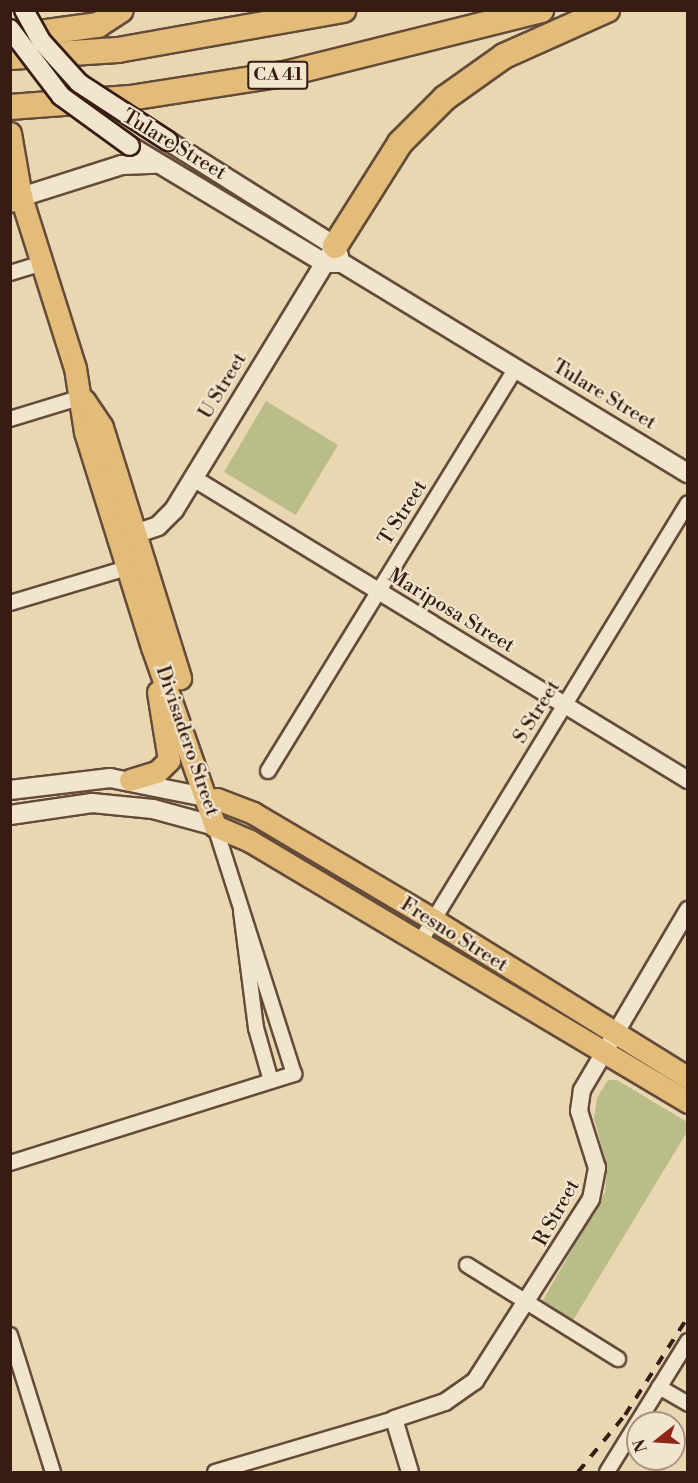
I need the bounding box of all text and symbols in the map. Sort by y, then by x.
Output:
road number: CA 41 [246,60,310,90]
street label: Tulare Street [118,105,230,185]
street label: U Street [194,348,252,424]
street label: Tulare Street [548,355,660,435]
street label: T Street [374,476,432,550]
street label: Mariposa Street [383,564,519,658]
street label: Divisadero Street [150,663,224,819]
street label: S Street [508,676,566,748]
street label: Fresno Street [396,893,512,977]
street label: R Street [529,1176,585,1250]
north arrow [626,1411,686,1471]
text: N [629,1437,652,1455]

